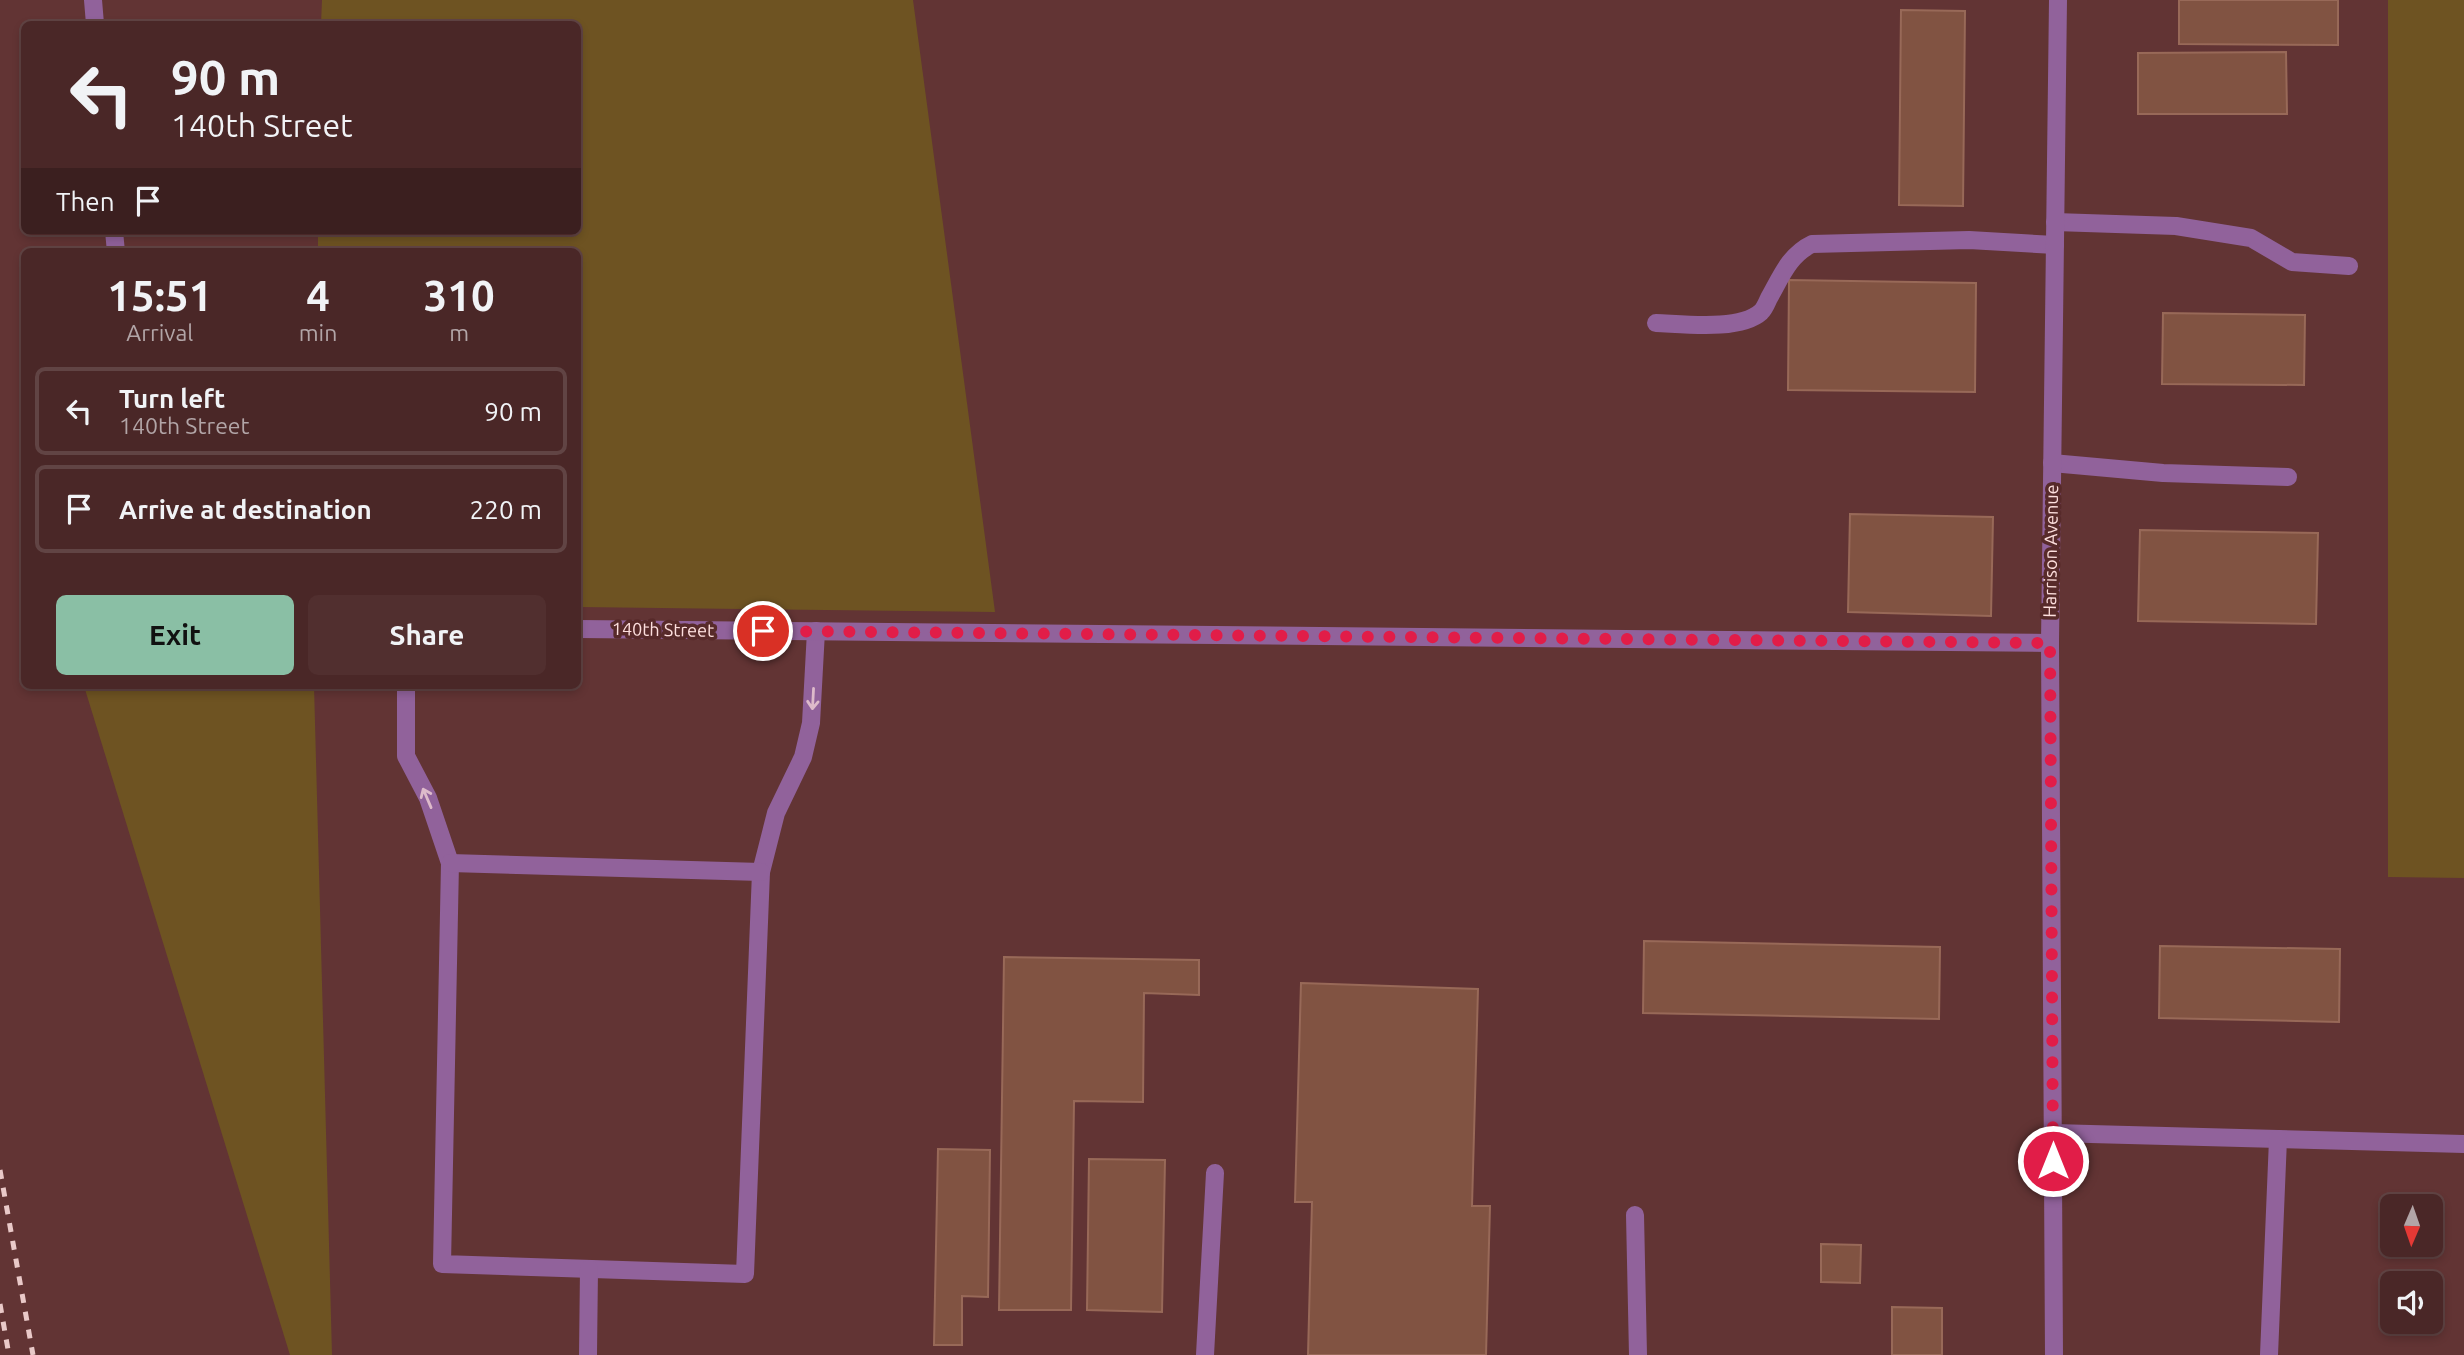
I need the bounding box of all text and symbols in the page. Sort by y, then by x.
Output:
icon: left [56,49,147,140]
text: 90 m [171,49,280,104]
text: 140th Street [171,107,353,143]
icon: arrive [129,182,167,220]
text: Then [56,187,115,216]
text: 15:51 [107,272,212,319]
text: 4 [306,272,330,319]
text: 310 [424,272,495,319]
text: Arrival [126,320,193,345]
text: min [299,320,337,345]
text: m [449,320,469,345]
text: Turn left [119,384,225,413]
icon: left [60,392,98,430]
text: 90 m [484,397,542,426]
text: 140th Street [119,413,250,438]
street label: Harrison Avenue [2039,484,2061,618]
icon: arrive [60,490,98,528]
text: Arrive at destination [119,495,372,524]
text: 220 m [470,495,542,524]
button: Exit [56,595,294,675]
button: Share [308,595,546,675]
pin [733,601,793,661]
icon: arrive [744,612,782,650]
street label: 140th Street [612,618,714,640]
one-way arrow [806,688,819,711]
one-way arrow [420,788,433,810]
position arrow [2016,1124,2090,1198]
north arrow [2380,1194,2443,1256]
map controls [2380,1194,2443,1334]
button: sound [2380,1271,2443,1334]

